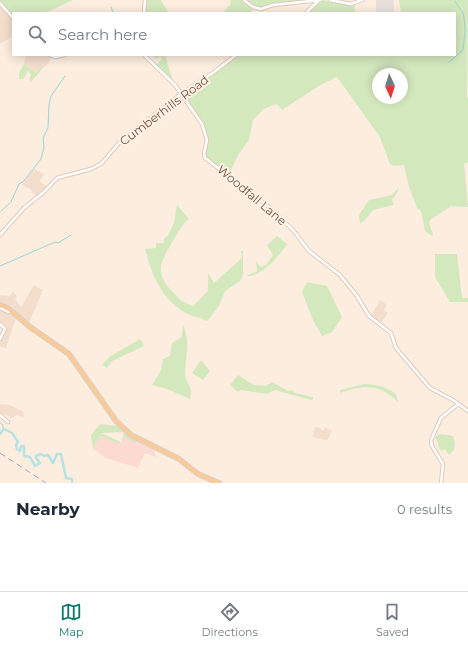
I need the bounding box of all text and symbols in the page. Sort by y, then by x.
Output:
search box [12,12,456,56]
icon: search [26,23,48,45]
text: Search here [58,25,147,44]
north arrow [372,68,408,104]
street label: Cumberhills Road [117,72,211,148]
street label: Woodfall Lane [214,162,290,228]
text: Nearby [16,499,80,519]
text: 0 results [397,501,452,517]
tab: Map [59,601,83,639]
tab: Directions [202,601,258,639]
tab: Saved [376,601,409,639]

